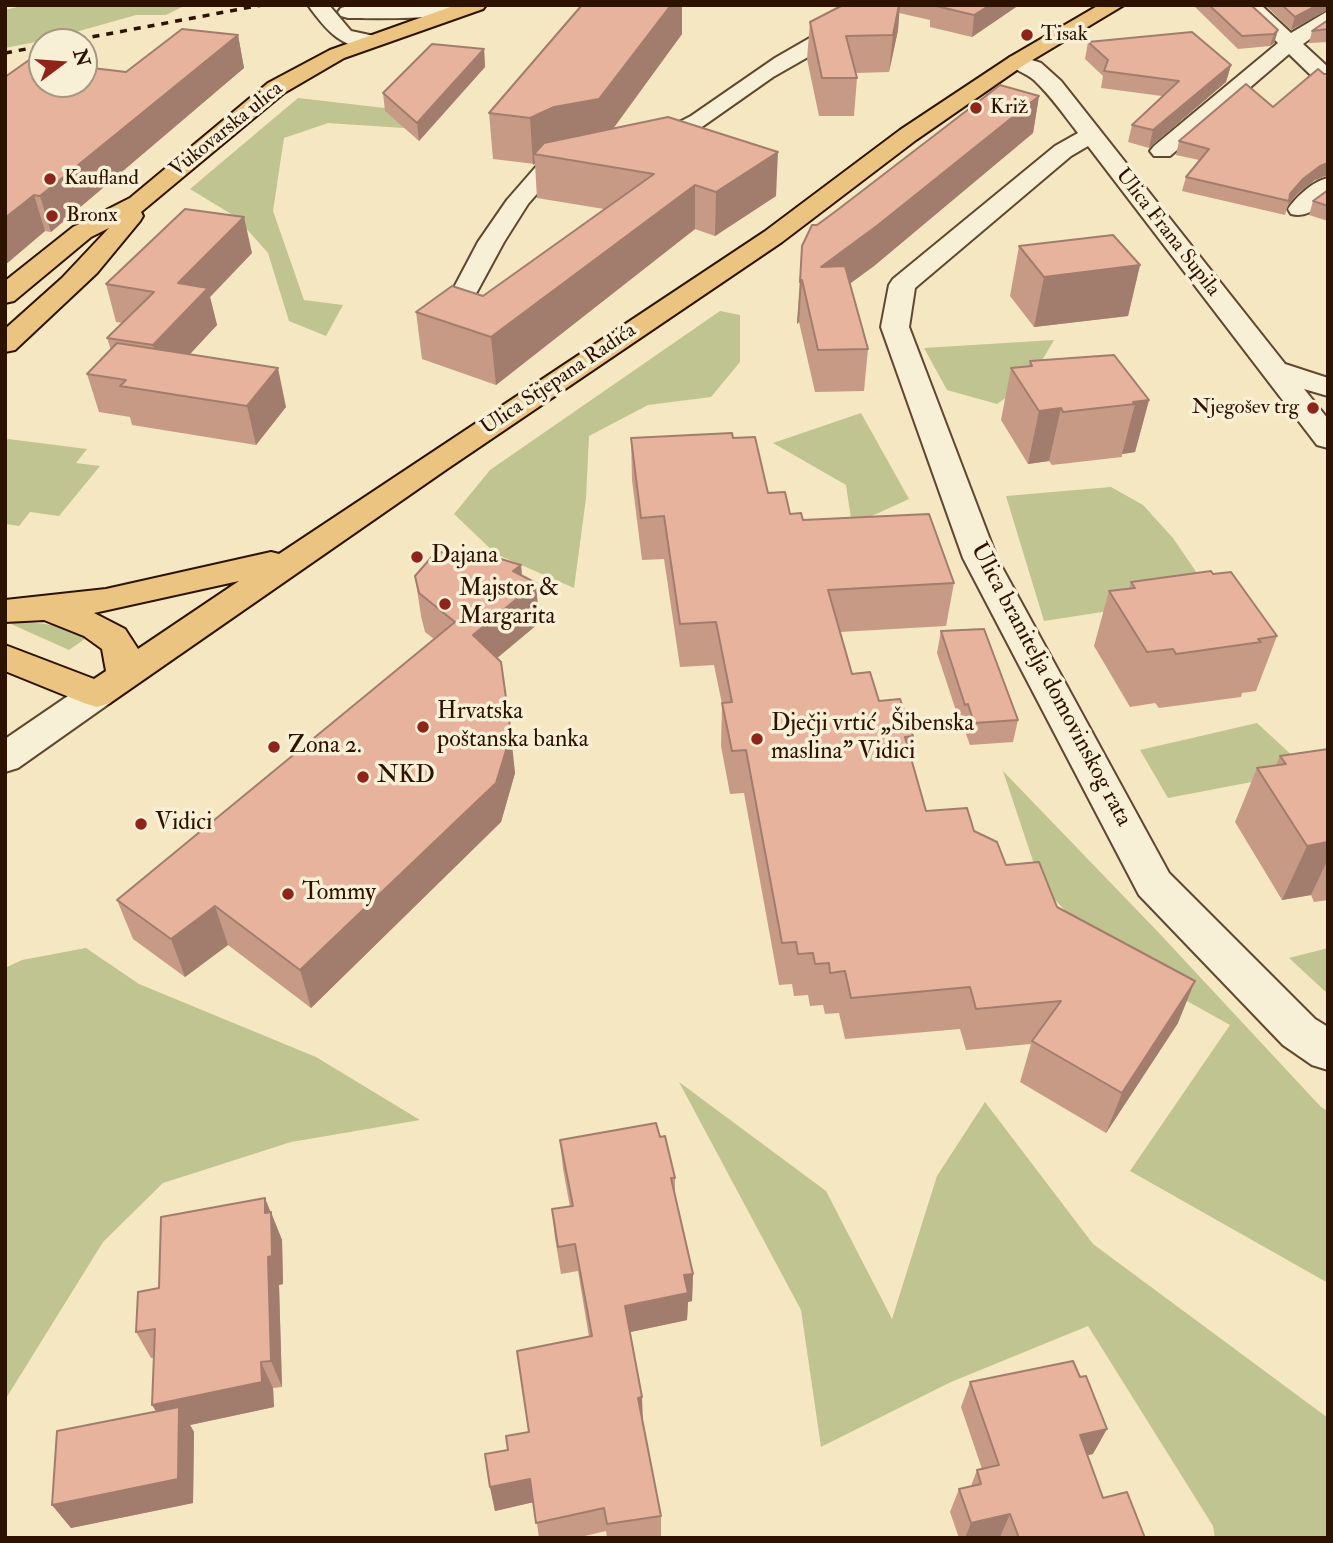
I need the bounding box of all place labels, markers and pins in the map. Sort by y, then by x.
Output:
place label: Tisak [1041,22,1088,48]
marker: Tisak [1019,27,1035,43]
place label: Križ [990,95,1028,121]
marker: Križ [968,100,984,116]
place label: Kaufland [64,166,139,192]
marker: Kaufland [42,171,58,187]
place label: Bronx [66,203,118,229]
marker: Bronx [44,208,60,224]
place label: Njegošev trg [1192,395,1299,421]
marker: Njegošev trg [1305,400,1321,416]
place label: Dajana [431,543,498,571]
marker: Dajana [409,549,425,565]
place label: Majstor & Margarita [459,576,559,632]
marker: Majstor & Margarita [437,596,453,612]
place label: Hrvatska poštanska banka [437,699,589,755]
place label: Dječji vrtić „Šibenska maslina” Vidici [771,711,974,767]
marker: Hrvatska poštanska banka [415,719,431,735]
marker: Dječji vrtić „Šibenska maslina” Vidici [749,731,765,747]
place label: Zona 2. [288,733,362,761]
marker: Zona 2. [266,739,282,755]
place label: NKD [377,763,435,791]
marker: NKD [355,769,371,785]
place label: Vidici [155,810,212,838]
marker: Vidici [133,816,149,832]
place label: Tommy [302,880,376,908]
marker: Tommy [280,886,296,902]

